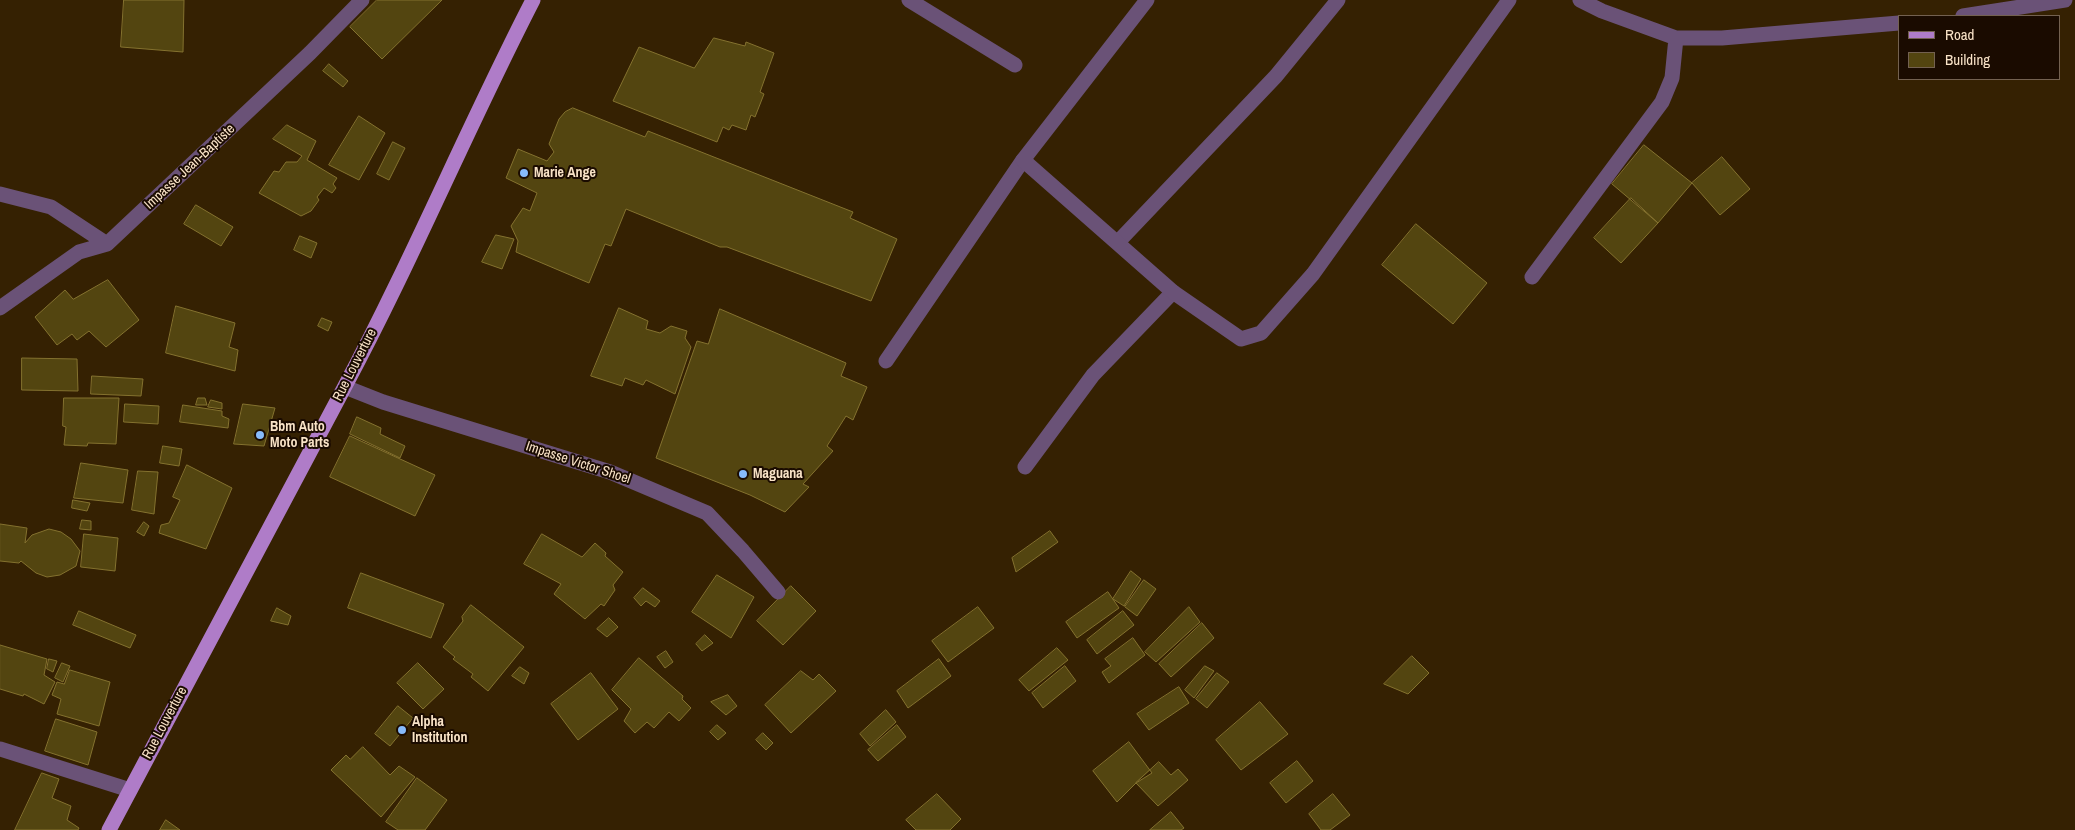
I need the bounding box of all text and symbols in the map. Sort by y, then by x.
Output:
legend [1898,15,2060,80]
text: Road [1945,24,1974,45]
text: Building [1945,49,1990,70]
street label: Impasse Jean-Baptiste [141,121,239,213]
place label: Marie Ange [534,165,596,181]
marker: Marie Ange [518,167,530,179]
street label: Rue Louverture [330,326,380,404]
place label: Bbm Auto Moto Parts [270,419,329,452]
marker: Bbm Auto Moto Parts [254,429,266,441]
street label: Impasse Victor Shoel [524,438,632,488]
place label: Maguana [753,466,803,482]
marker: Maguana [737,468,749,480]
street label: Rue Louverture [139,684,191,762]
place label: Alpha Institution [412,714,467,746]
marker: Alpha Institution [396,724,408,736]

